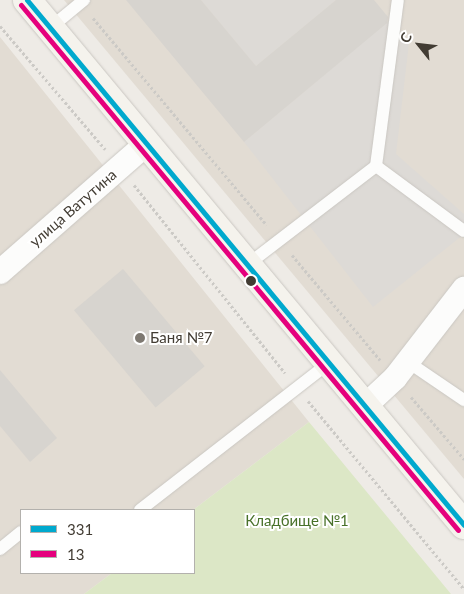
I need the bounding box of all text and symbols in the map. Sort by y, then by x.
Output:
north arrow [394,20,444,70]
text: С [396,29,415,46]
street label: улица Ватутина [26,165,120,251]
unlabelled marker [246,276,256,286]
place label: Баня №7 [150,329,212,347]
marker: Баня №7 [134,332,146,344]
legend [20,509,195,574]
park label: Кладбище №1 [245,512,349,530]
text: 331 [67,520,93,538]
text: 13 [67,545,84,563]

